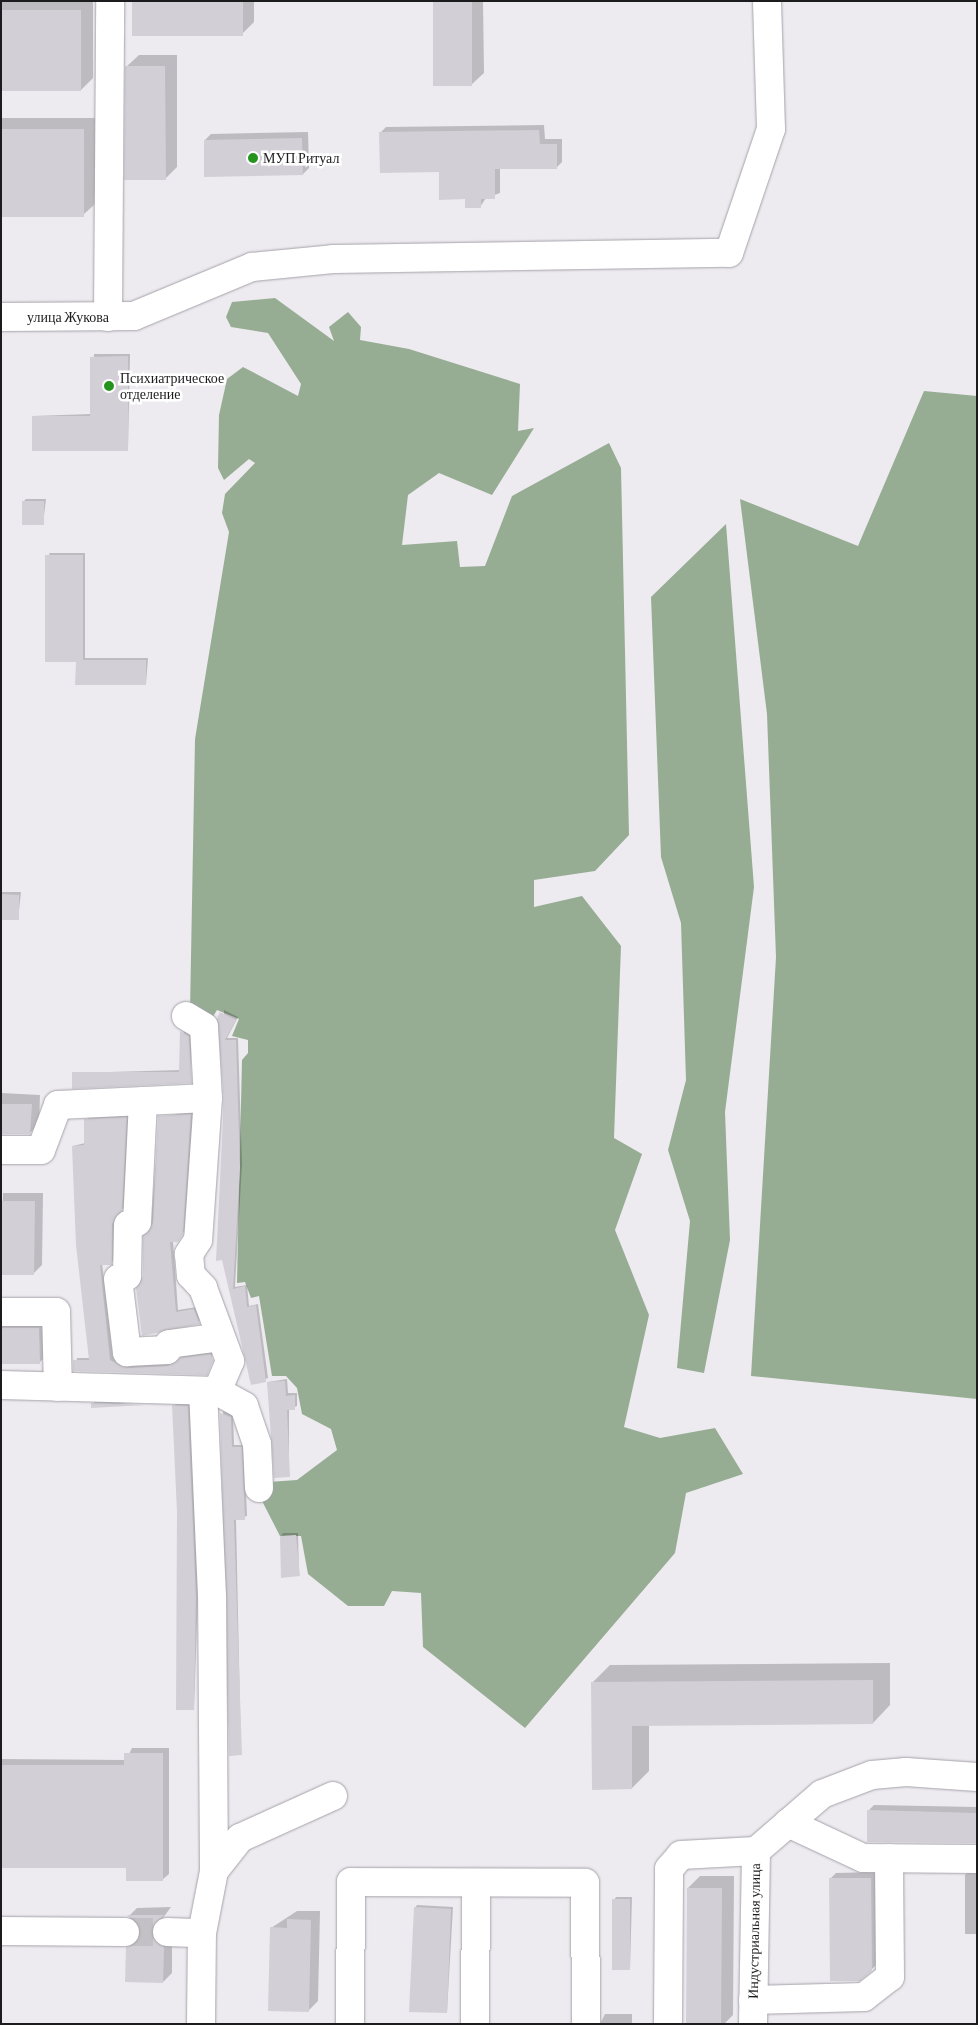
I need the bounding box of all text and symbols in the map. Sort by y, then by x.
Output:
place label: МУП Ритуал [263,150,339,166]
marker: МУП Ритуал [247,152,259,164]
street label: улица Жукова [27,309,109,325]
place label: Психиатрическое отделение [120,370,224,402]
marker: Психиатрическое отделение [102,379,116,393]
street label: Индустриальная улица [744,1863,764,1999]

